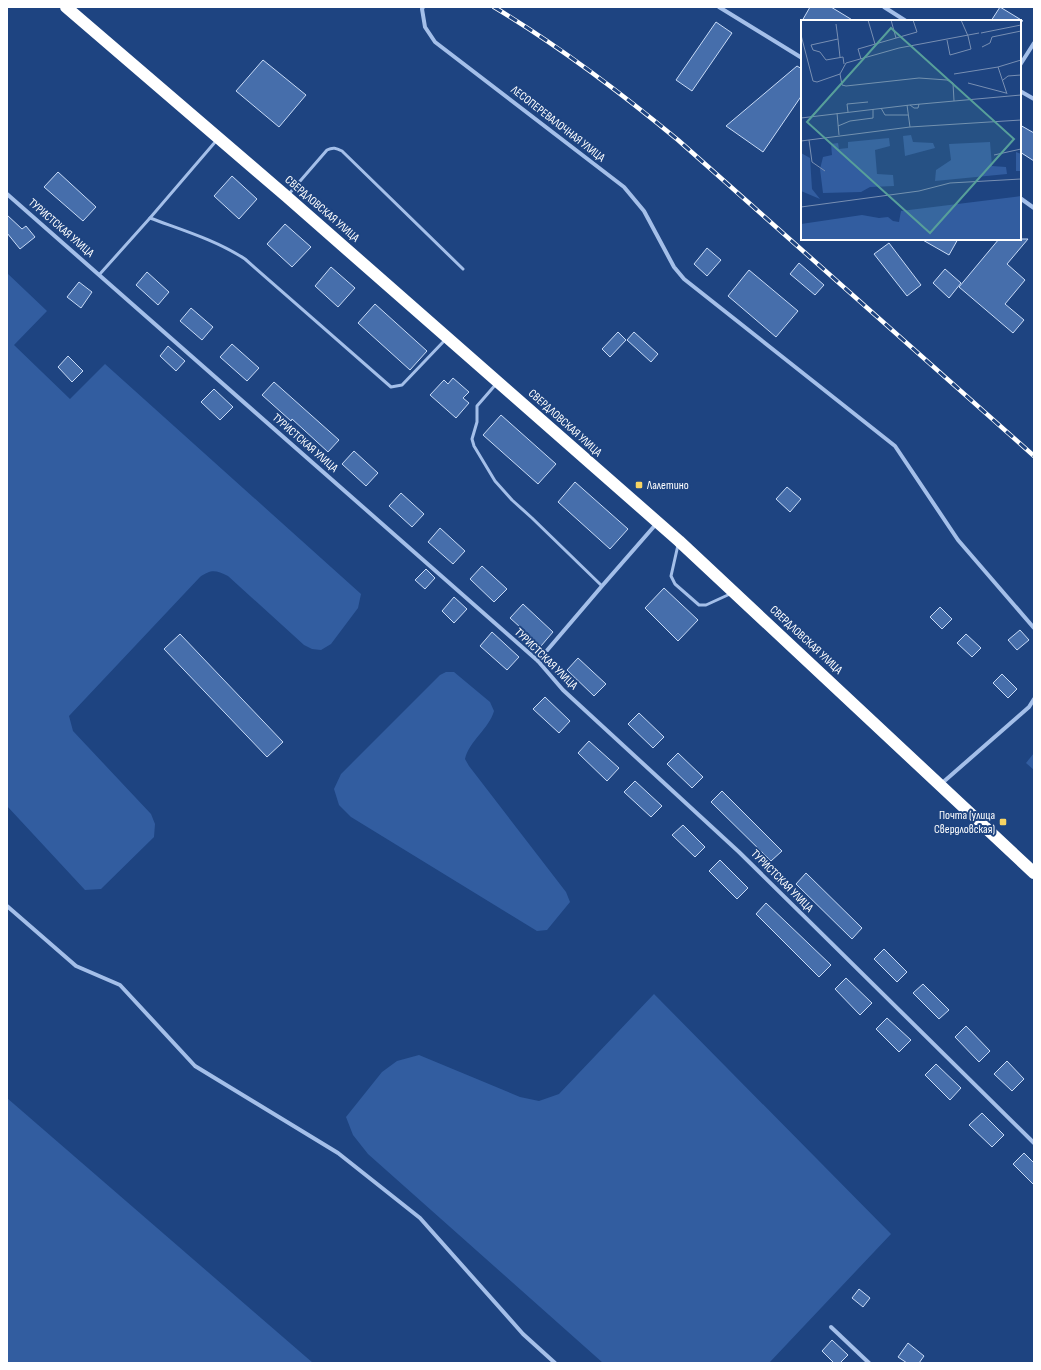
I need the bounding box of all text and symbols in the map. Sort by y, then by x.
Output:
inset map [801,20,1021,240]
street label: ЛЕСОПЕРЕВАЛОЧНАЯ УЛИЦА [507,82,609,166]
street label: СВЕРДЛОВСКАЯ УЛИЦА [282,173,363,246]
street label: ТУРИСТСКАЯ УЛИЦА [25,195,98,261]
street label: СВЕРДЛОВСКАЯ УЛИЦА [525,386,606,461]
street label: ТУРИСТСКАЯ УЛИЦА [269,410,342,476]
place label: Лалетино [646,478,689,493]
marker: Лалетино [634,480,644,490]
street label: СВЕРДЛОВСКАЯ УЛИЦА [767,602,846,678]
street label: ТУРИСТСКАЯ УЛИЦА [511,625,581,694]
place label: Почта (улица Свердловская) [934,808,995,837]
marker: Почта (улица Свердловская) [998,817,1008,827]
street label: ТУРИСТСКАЯ УЛИЦА [748,847,817,916]

